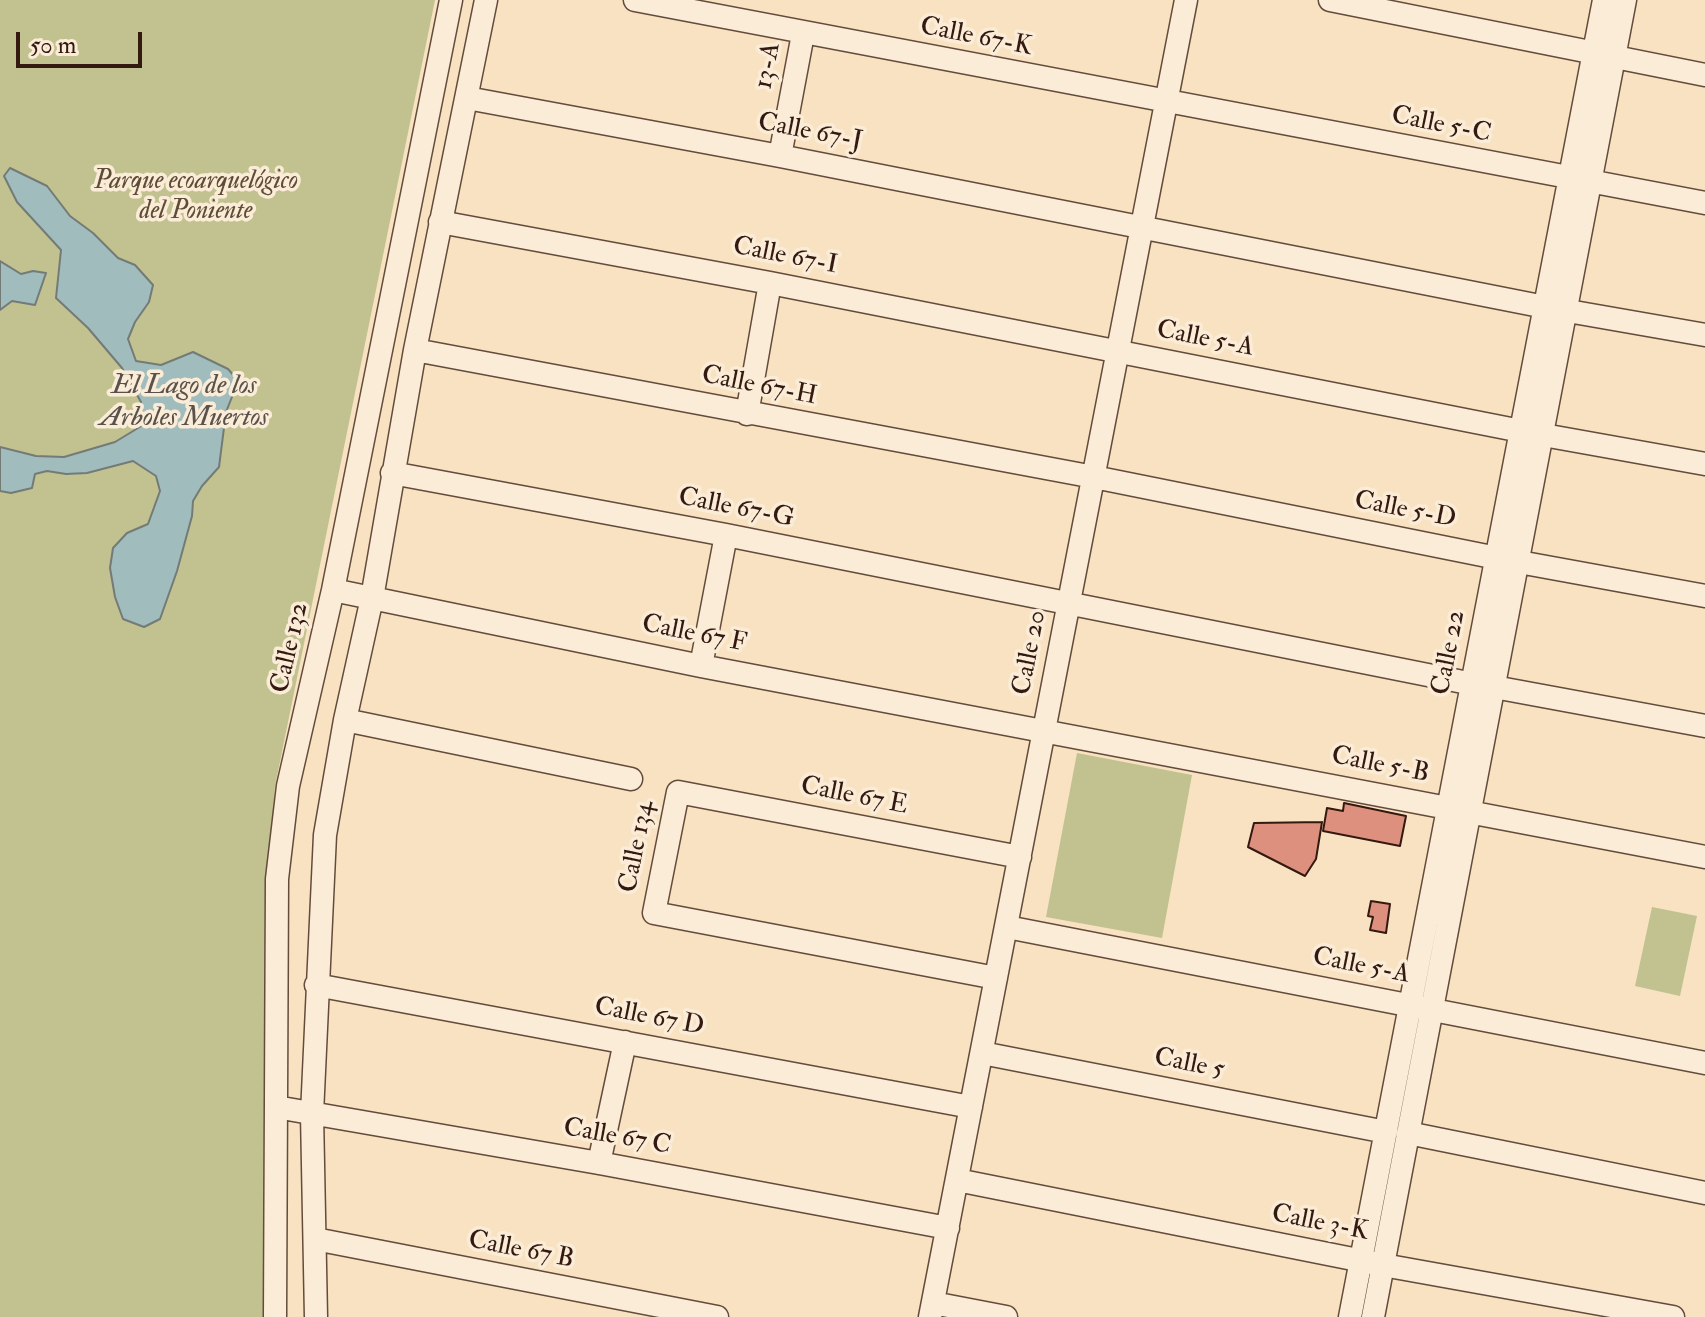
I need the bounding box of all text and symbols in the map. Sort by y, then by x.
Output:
street label: Calle 67-K [917,12,1035,64]
scale bar [20,16,146,66]
text: 50 m [30,30,76,61]
street label: 13-A [749,40,789,92]
street label: Calle 5-C [1389,101,1493,151]
street label: Calle 67-J [755,108,865,158]
park label: Parque ecoarquelógico del Poniente [94,166,298,228]
street label: Calle 67-I [730,232,840,282]
street label: Calle 5-A [1154,315,1256,365]
street label: Calle 67-H [699,361,819,413]
water label: El Lago de los Arboles Muertos [100,370,268,436]
street label: Calle 67-G [676,483,796,535]
street label: Calle 5-D [1352,486,1458,536]
street label: Calle 132 [265,600,317,696]
street label: Calle 20 [1008,608,1054,698]
street label: Calle 22 [1427,608,1473,698]
street label: Calle 67 F [639,610,749,660]
street label: Calle 5-B [1329,741,1431,791]
street label: Calle 67 E [798,771,910,823]
street label: Calle 134 [614,799,662,895]
street label: Calle 5-A [1310,942,1412,992]
street label: Calle 67 D [592,992,706,1044]
street label: Calle 5 [1151,1043,1227,1087]
street label: Calle 67 C [561,1113,673,1163]
street label: Calle 3-K [1269,1199,1371,1249]
street label: Calle 67 B [466,1226,576,1276]

